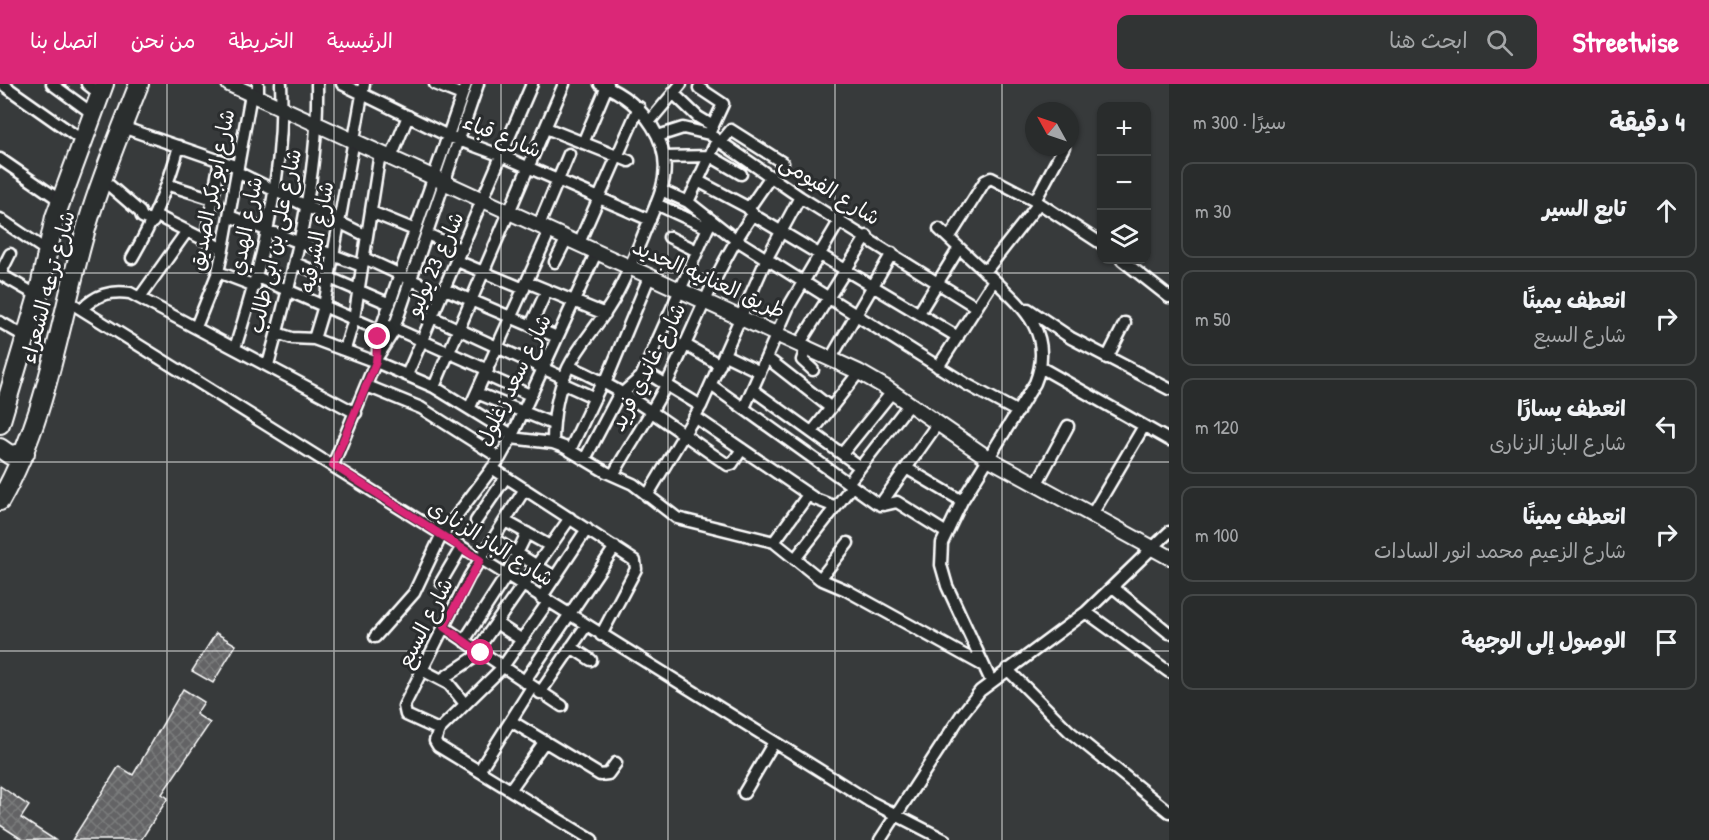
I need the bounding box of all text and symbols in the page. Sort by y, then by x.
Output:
search box [1117,15,1537,69]
text: Streetwise [1573,23,1679,61]
text: ابحث هنا [1389,25,1468,55]
text: اتصل بنا [30,26,98,55]
text: من نحن [131,26,195,55]
text: الخريطة [228,26,294,55]
text: الرئيسية [327,26,393,55]
icon: search [1483,26,1516,59]
north arrow [1025,102,1079,156]
map controls [1097,102,1151,264]
button: + [1097,102,1151,156]
text: 4 دقيقة [1609,104,1685,139]
street label: شارع ابو بكر الصديق [182,107,242,273]
street label: شارع قباء [458,107,546,165]
text: سيرًا · 300 m [1193,108,1286,135]
street label: شارع على بن ابى طالب [241,146,309,336]
street label: شارع الفيومى [774,147,886,233]
button: − [1097,156,1151,210]
street label: شارع الهدي [222,174,270,278]
street label: شارع الشرقيه [292,179,342,295]
text: تابع السير [1543,193,1626,223]
icon: ahead [1650,194,1683,227]
text: 30 m [1195,197,1231,224]
street label: شارع ترعه الشعراء [13,207,83,367]
street label: شارع 23 يوليو [398,207,471,322]
button: layers [1097,210,1151,264]
street label: طريق العنانيه الجديد [628,232,790,325]
text: انعطف يمينًا [1523,285,1626,315]
street label: شارع غاندي فريد [603,298,693,436]
icon: right [1650,302,1683,335]
text: 50 m [1195,305,1231,332]
street label: شارع سعد زغلول [469,309,559,451]
text: شارع السبع [1533,321,1626,348]
route end [364,323,390,349]
text: انعطف يسارًا [1517,393,1626,423]
icon: left [1650,410,1683,443]
text: 120 m [1195,413,1239,440]
text: شارع الباز الزنارى [1490,429,1626,456]
street label: شارع الباز الزنارى [422,492,560,594]
text: انعطف يمينًا [1523,501,1626,531]
icon: right [1650,518,1683,551]
text: 100 m [1195,521,1238,548]
text: شارع الزعيم محمد انور السادات [1374,537,1626,564]
street label: شارع السبع [390,573,460,673]
text: الوصول إلى الوجهة [1461,625,1626,655]
icon: arrive [1650,626,1683,659]
route start [467,639,493,665]

